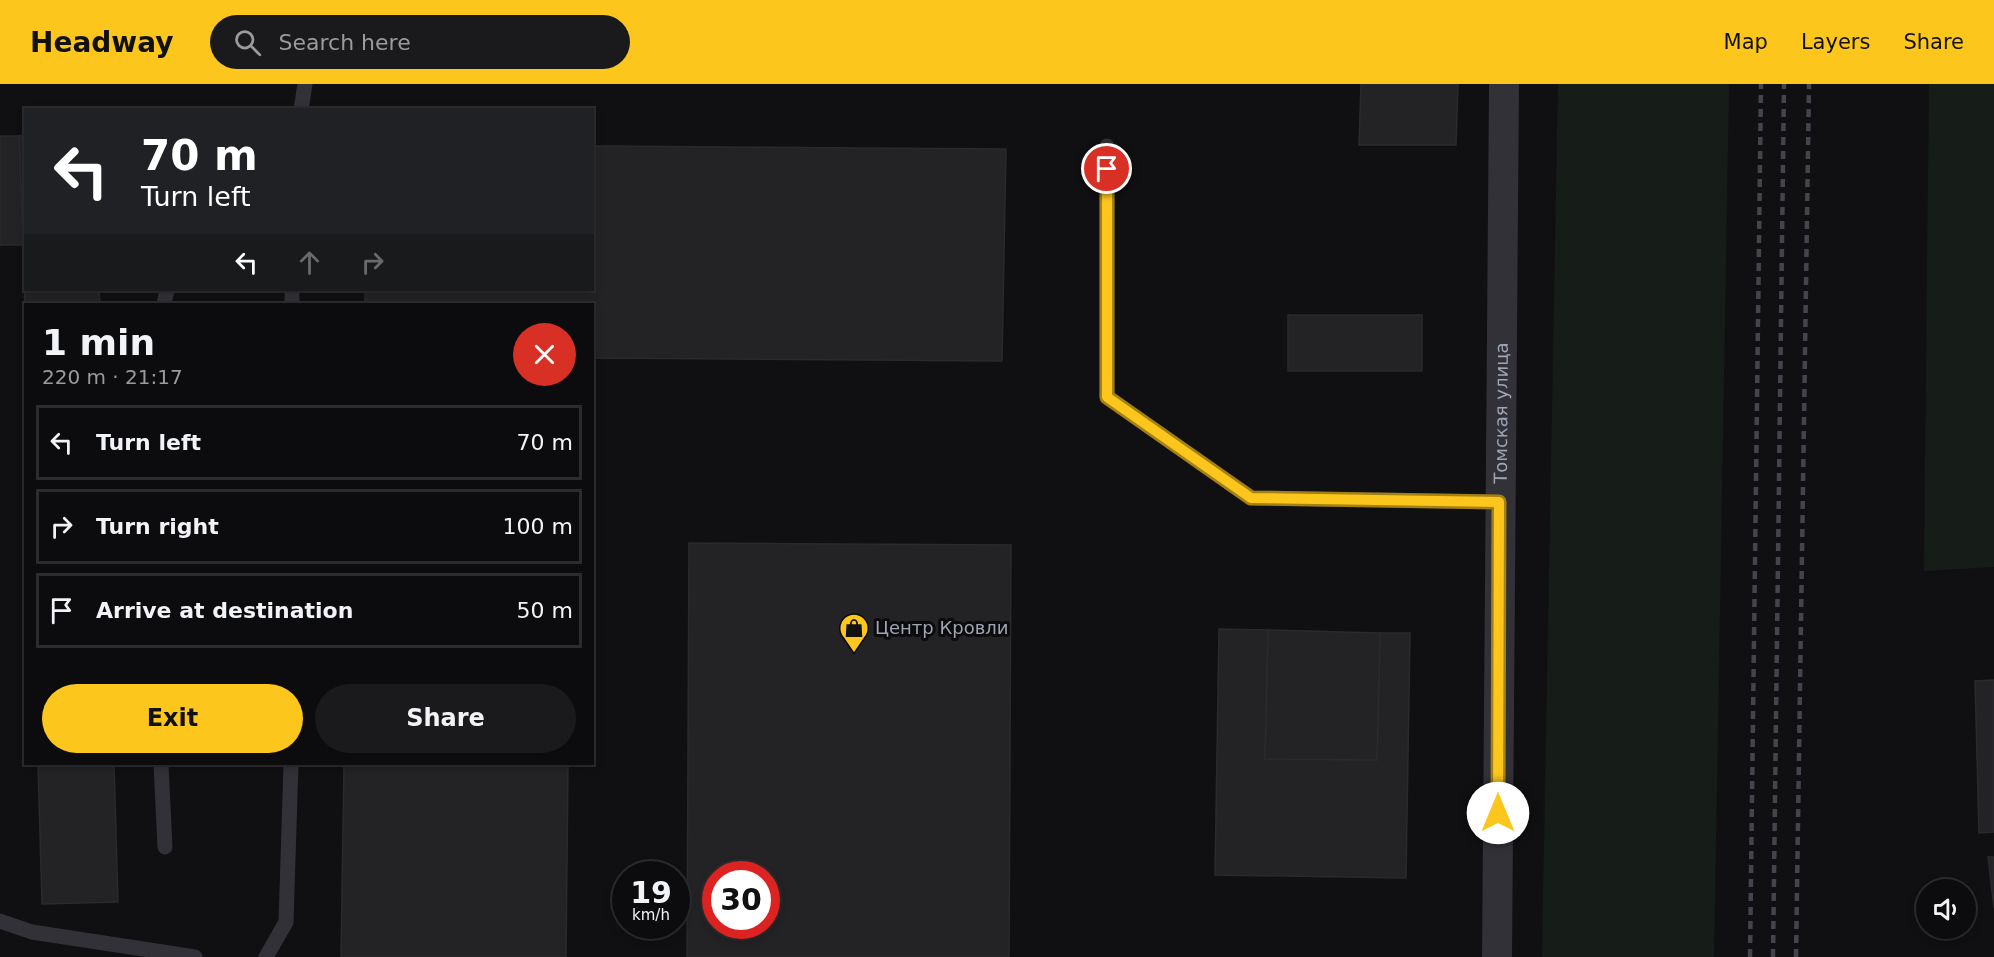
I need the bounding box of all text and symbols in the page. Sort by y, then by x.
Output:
search box [210,15,630,69]
text: Headway [30,26,174,59]
icon: search [231,26,264,59]
text: Search here [279,30,411,55]
text: Map [1724,30,1768,54]
text: Layers [1801,30,1870,54]
text: Share [1903,30,1964,54]
text: 70 m [141,131,258,180]
icon: left [42,132,120,210]
pin [1081,143,1132,194]
icon: arrive [1090,152,1123,185]
text: Turn left [141,181,251,212]
icon: left [230,246,263,279]
icon: ahead [293,246,326,279]
icon: right [356,246,389,279]
text: 1 min [42,322,155,363]
button: close [513,323,576,386]
street label: Томская улица [1490,342,1512,485]
text: 220 m · 21:17 [42,365,183,389]
icon: left [45,426,78,459]
text: Turn left [96,430,201,455]
text: 70 m [517,430,573,455]
icon: right [45,510,78,543]
text: Turn right [96,514,219,539]
text: 100 m [503,514,573,539]
icon: arrive [45,594,78,627]
text: Arrive at destination [96,598,353,623]
text: 50 m [517,598,573,623]
shop icon: Центр Кровли [838,612,870,654]
place label: Центр Кровли [875,617,1008,638]
button: Exit [42,684,303,753]
button: Share [315,684,576,753]
position arrow [1466,781,1530,845]
speed limit sign: 30 [702,861,780,939]
text: 19 [630,875,672,910]
map controls [1916,879,1976,939]
button: sound [1916,879,1976,939]
text: km/h [632,906,670,924]

